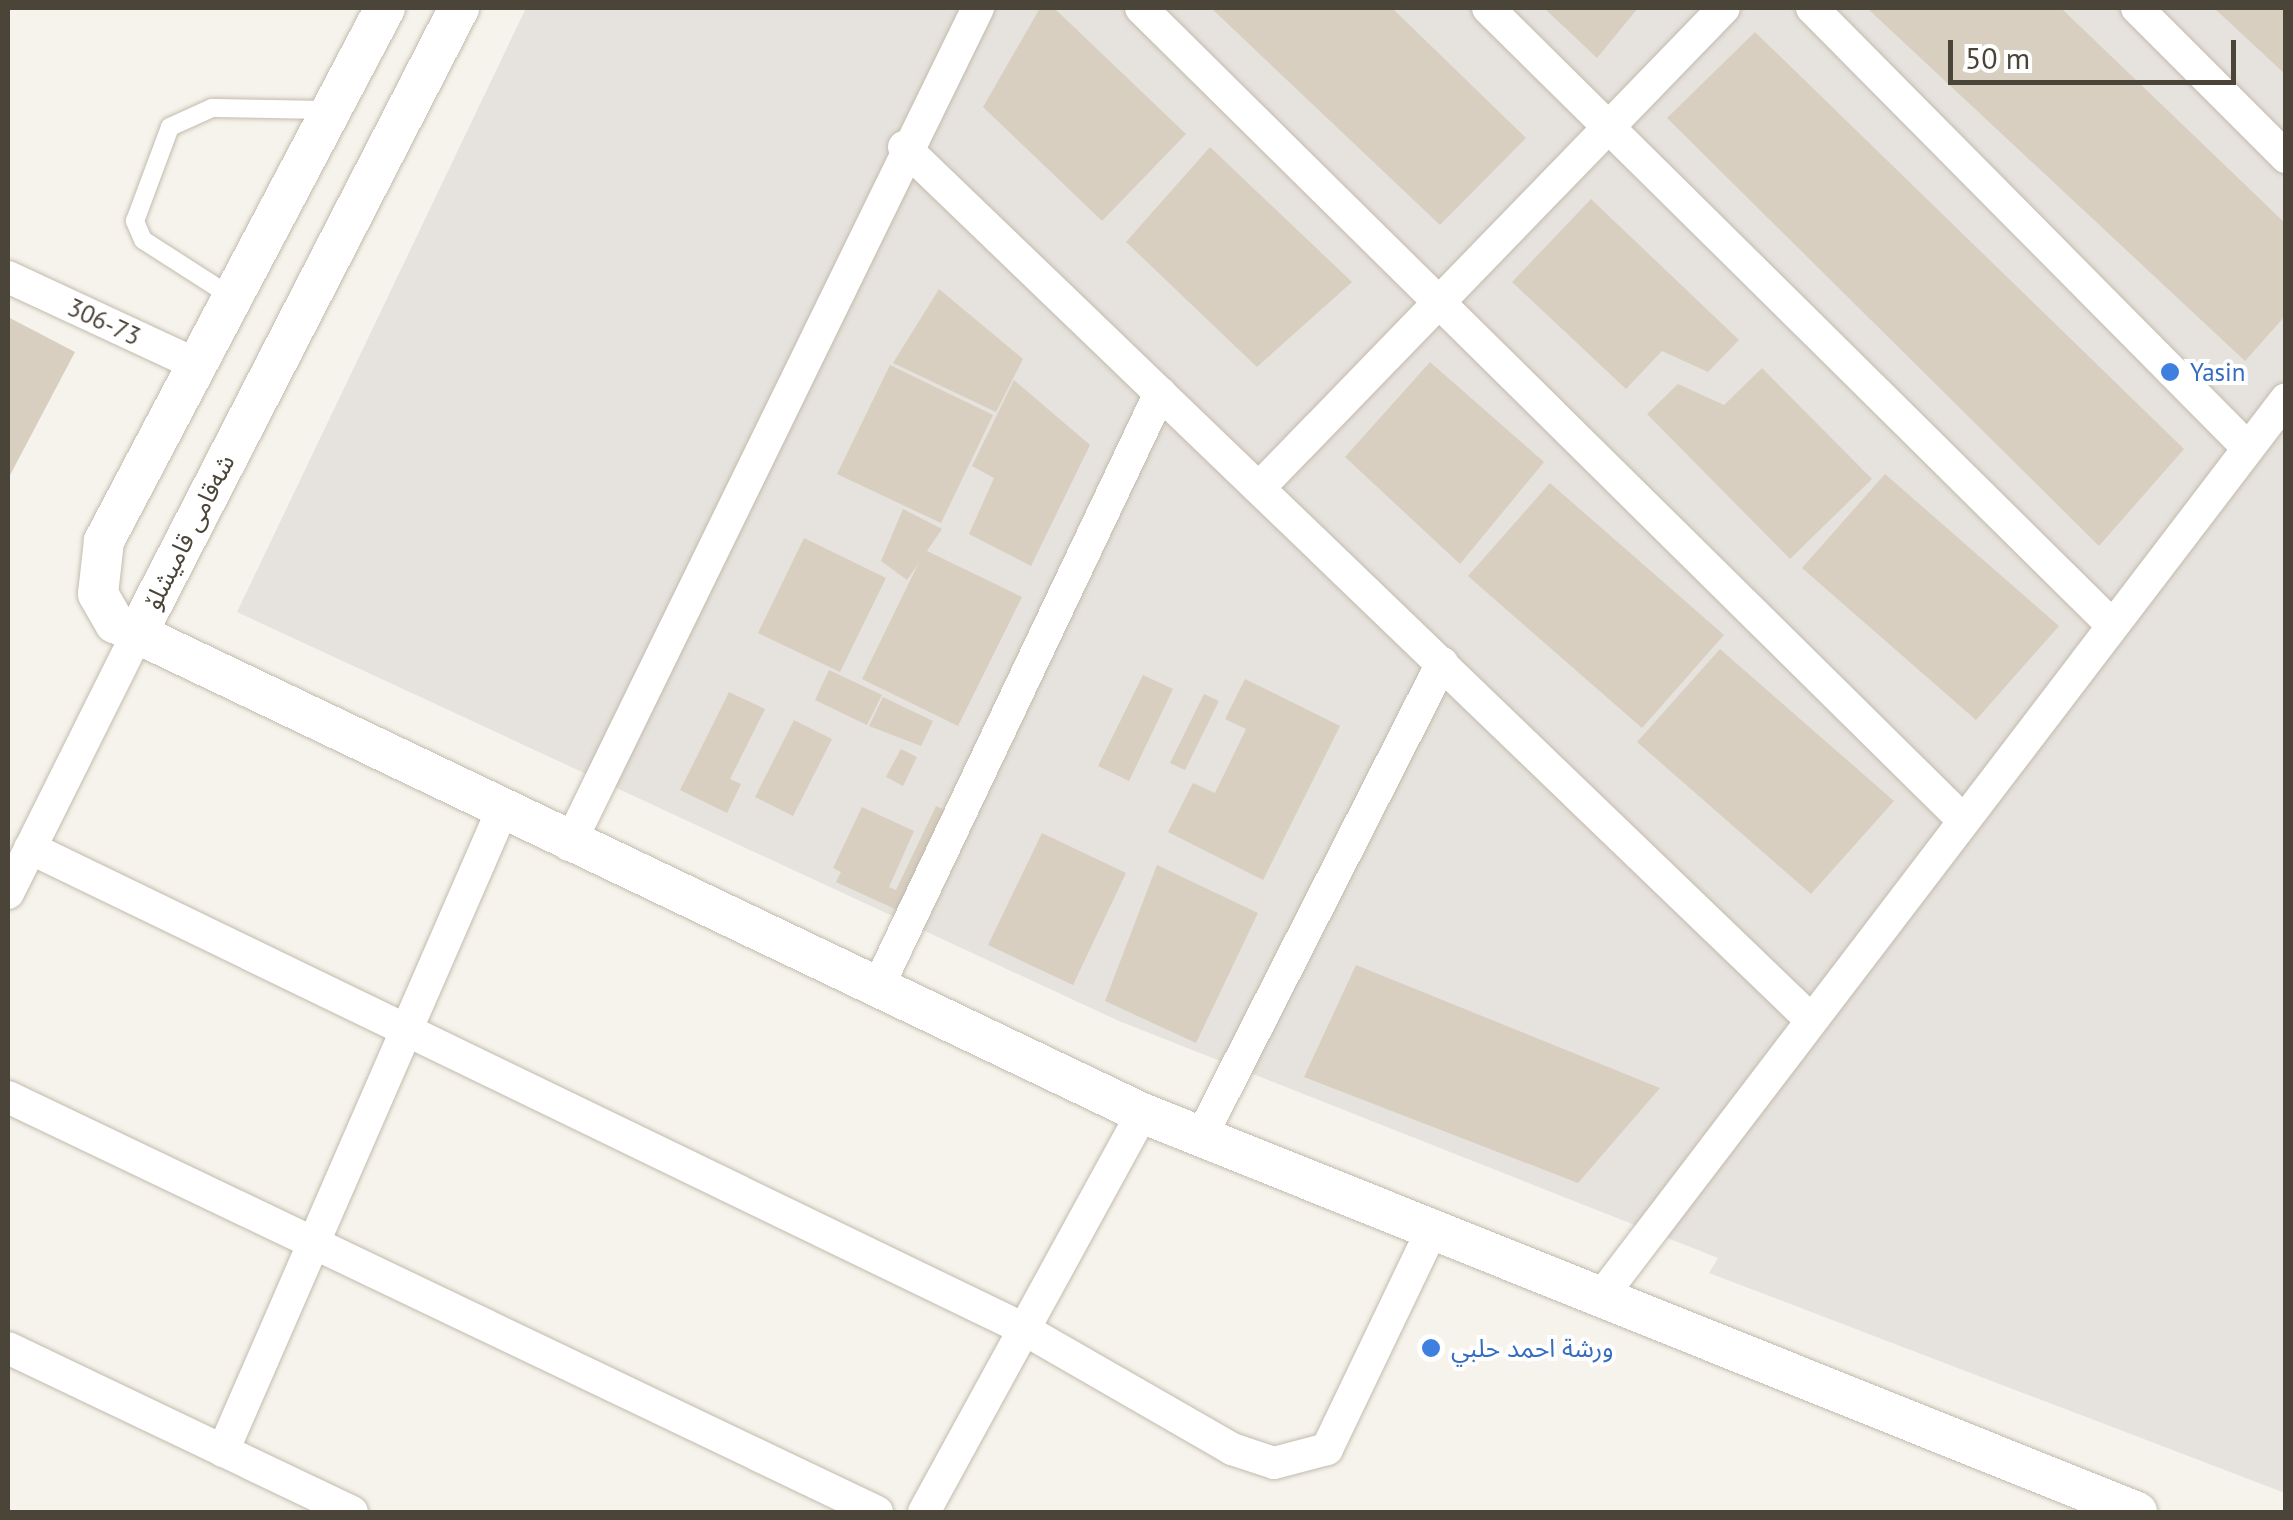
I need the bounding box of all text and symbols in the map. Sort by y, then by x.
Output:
scale bar [1953,20,2240,82]
text: 50 m [1965,38,2030,77]
street label: 306-73 [63,292,145,352]
place label: Yasin [2190,357,2245,387]
marker: Yasin [2159,361,2181,383]
street label: شەقامی قامیشلۆ [137,450,241,614]
place label: ورشة احمد حلبي [1451,1333,1613,1363]
marker: ورشة احمد حلبي [1420,1337,1442,1359]

